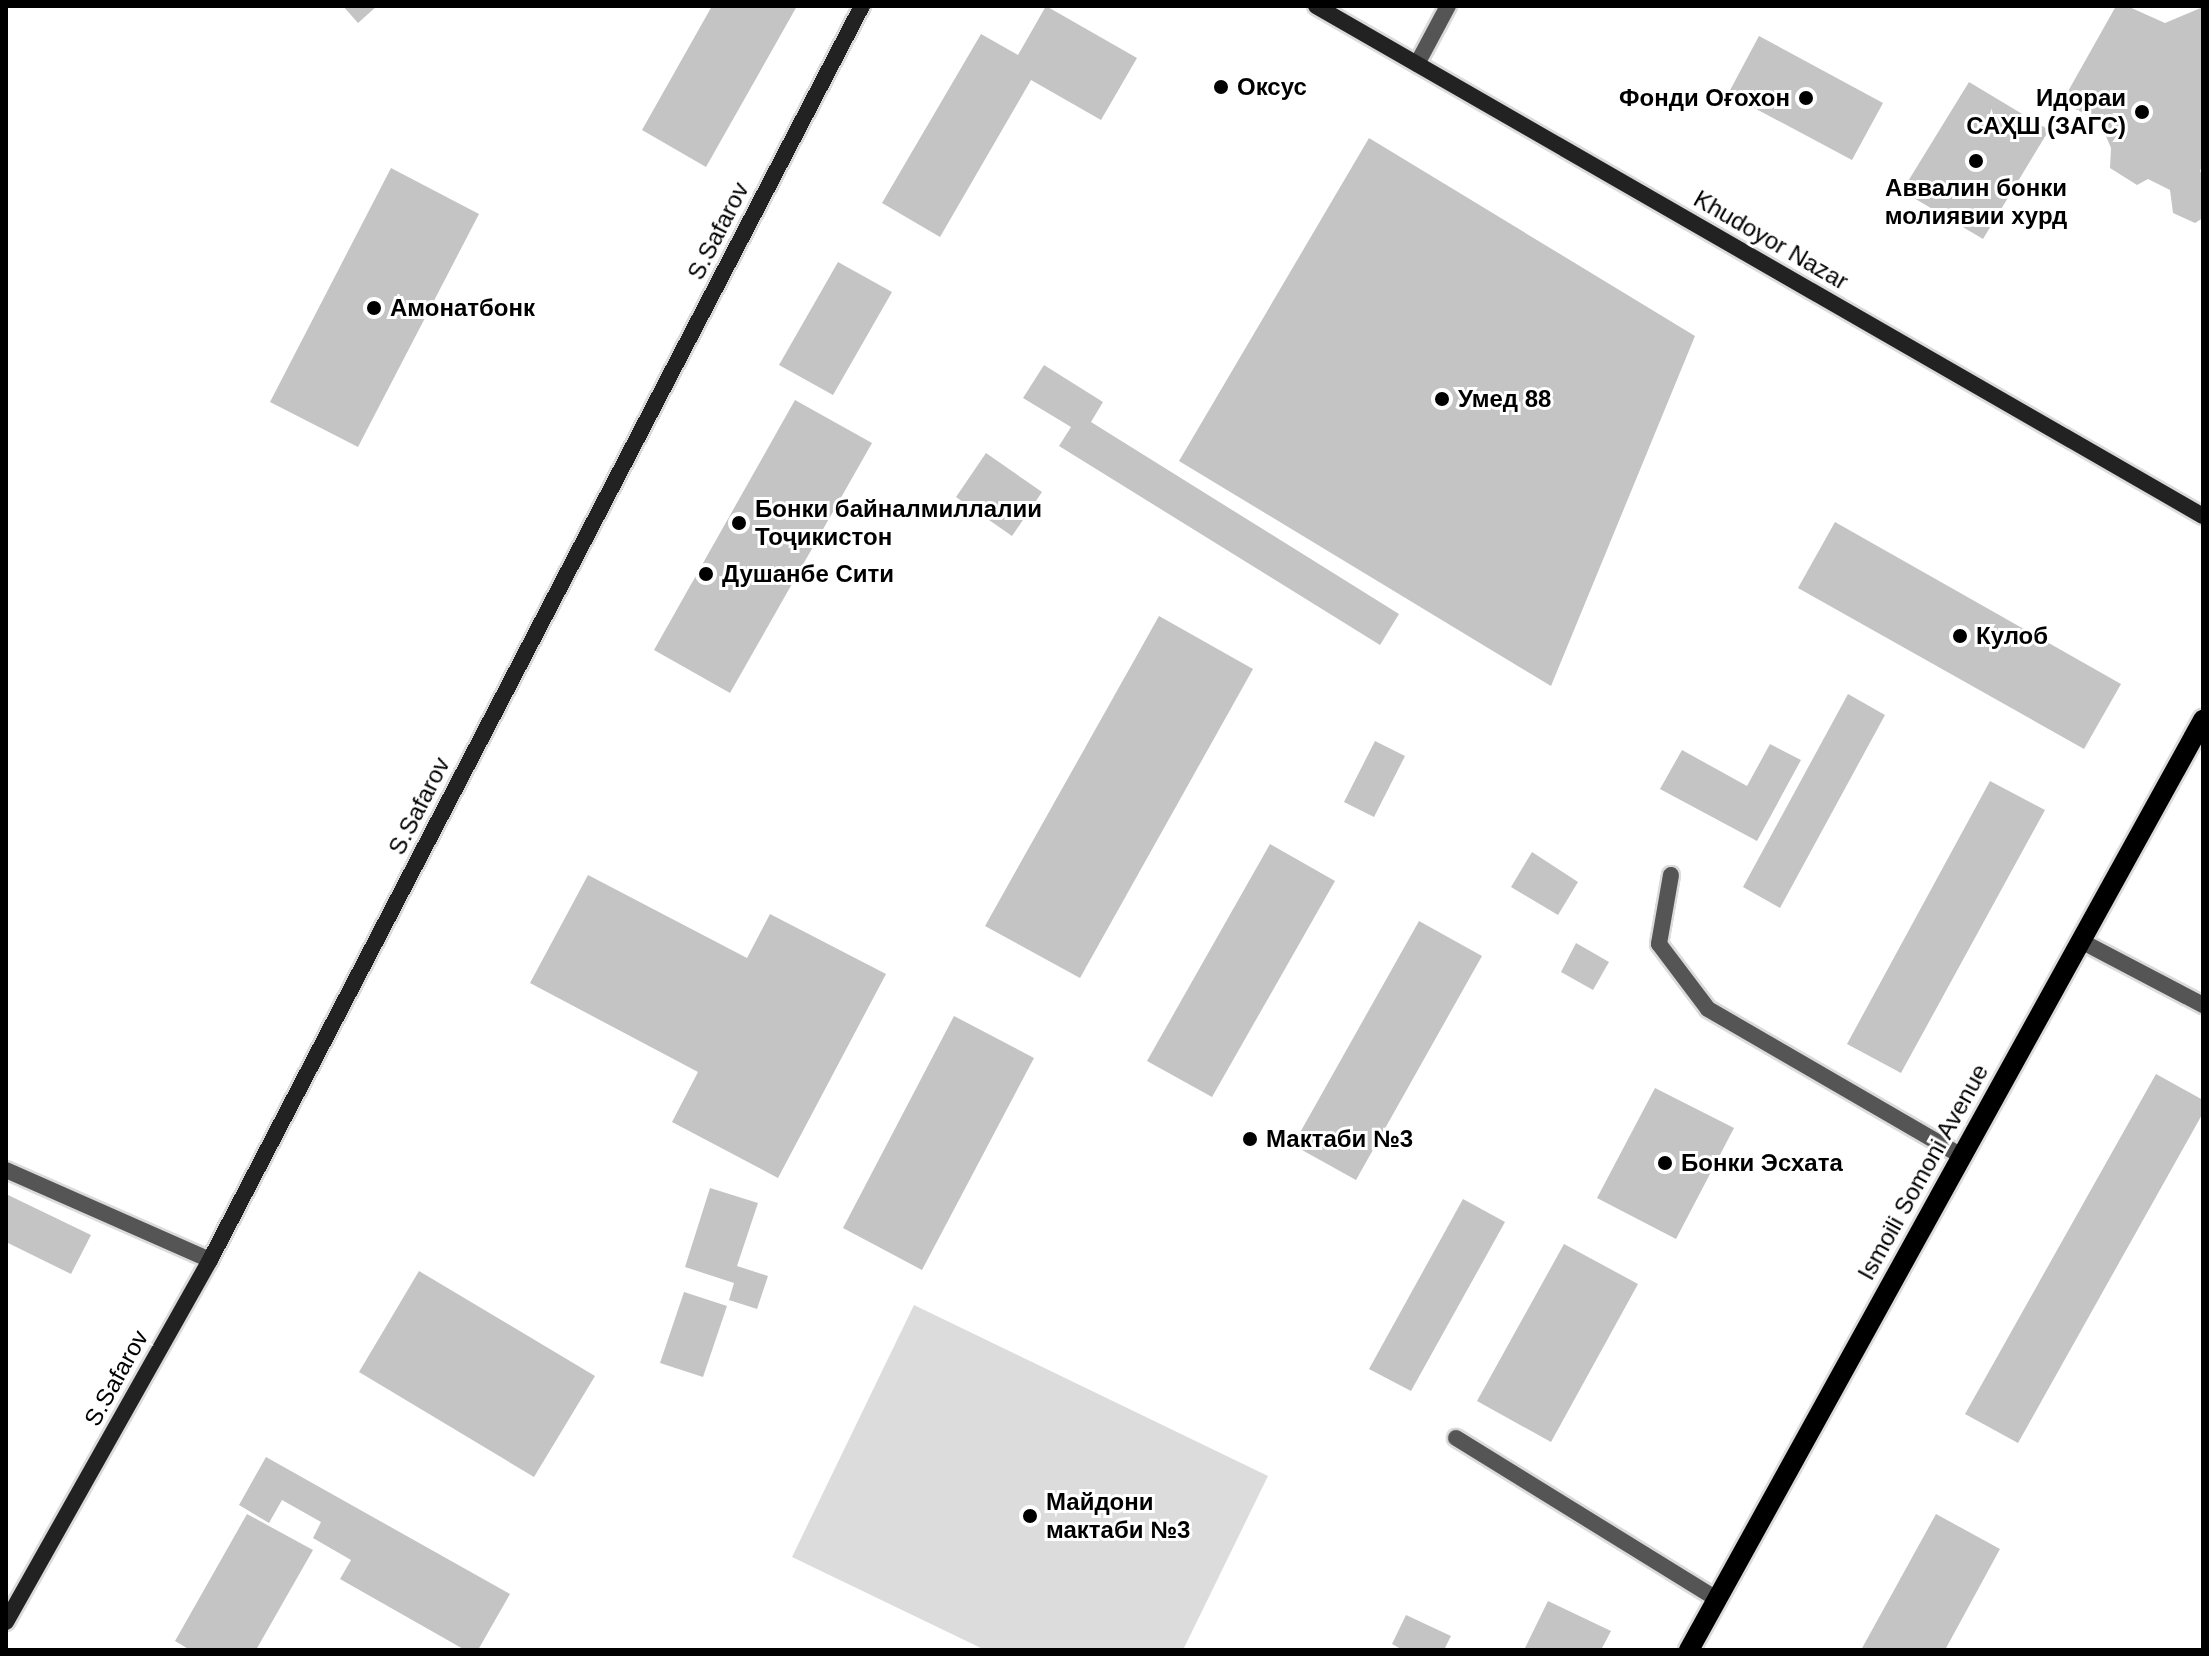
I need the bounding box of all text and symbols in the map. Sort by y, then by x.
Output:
place label: Оксус [1237,73,1307,101]
marker: Оксус [1212,78,1230,96]
place label: Фонди Оғохон [1619,84,1790,112]
place label: Идораи САҲШ (ЗАГС) [1966,84,2126,140]
marker: Фонди Оғохон [1797,89,1815,107]
marker: Идораи САҲШ (ЗАГС) [2133,103,2151,121]
marker: Аввалин бонки молиявии хурд [1967,152,1985,170]
place label: Аввалин бонки молиявии хурд [1885,174,2067,230]
street label: S.Safarov [681,178,755,284]
street label: Khudoyor Nazar [1689,184,1853,296]
place label: Амонатбонк [390,294,535,322]
marker: Амонатбонк [365,299,383,317]
place label: Умед 88 [1458,385,1551,413]
marker: Умед 88 [1433,390,1451,408]
place label: Бонки байналмиллалии Тоҷикистон [755,495,1042,551]
marker: Бонки байналмиллалии Тоҷикистон [730,514,748,532]
place label: Душанбе Сити [722,560,894,588]
marker: Душанбе Сити [697,565,715,583]
place label: Кулоб [1976,622,2048,650]
marker: Кулоб [1951,627,1969,645]
street label: S.Safarov [382,753,456,859]
street label: Ismoili Somoni Avenue [1851,1058,1995,1286]
place label: Мактаби №3 [1266,1125,1413,1153]
marker: Мактаби №3 [1241,1130,1259,1148]
place label: Бонки Эсхата [1681,1149,1843,1177]
marker: Бонки Эсхата [1656,1154,1674,1172]
street label: S.Safarov [78,1325,154,1431]
place label: Майдони мактаби №3 [1046,1488,1190,1544]
marker: Майдони мактаби №3 [1021,1507,1039,1525]

